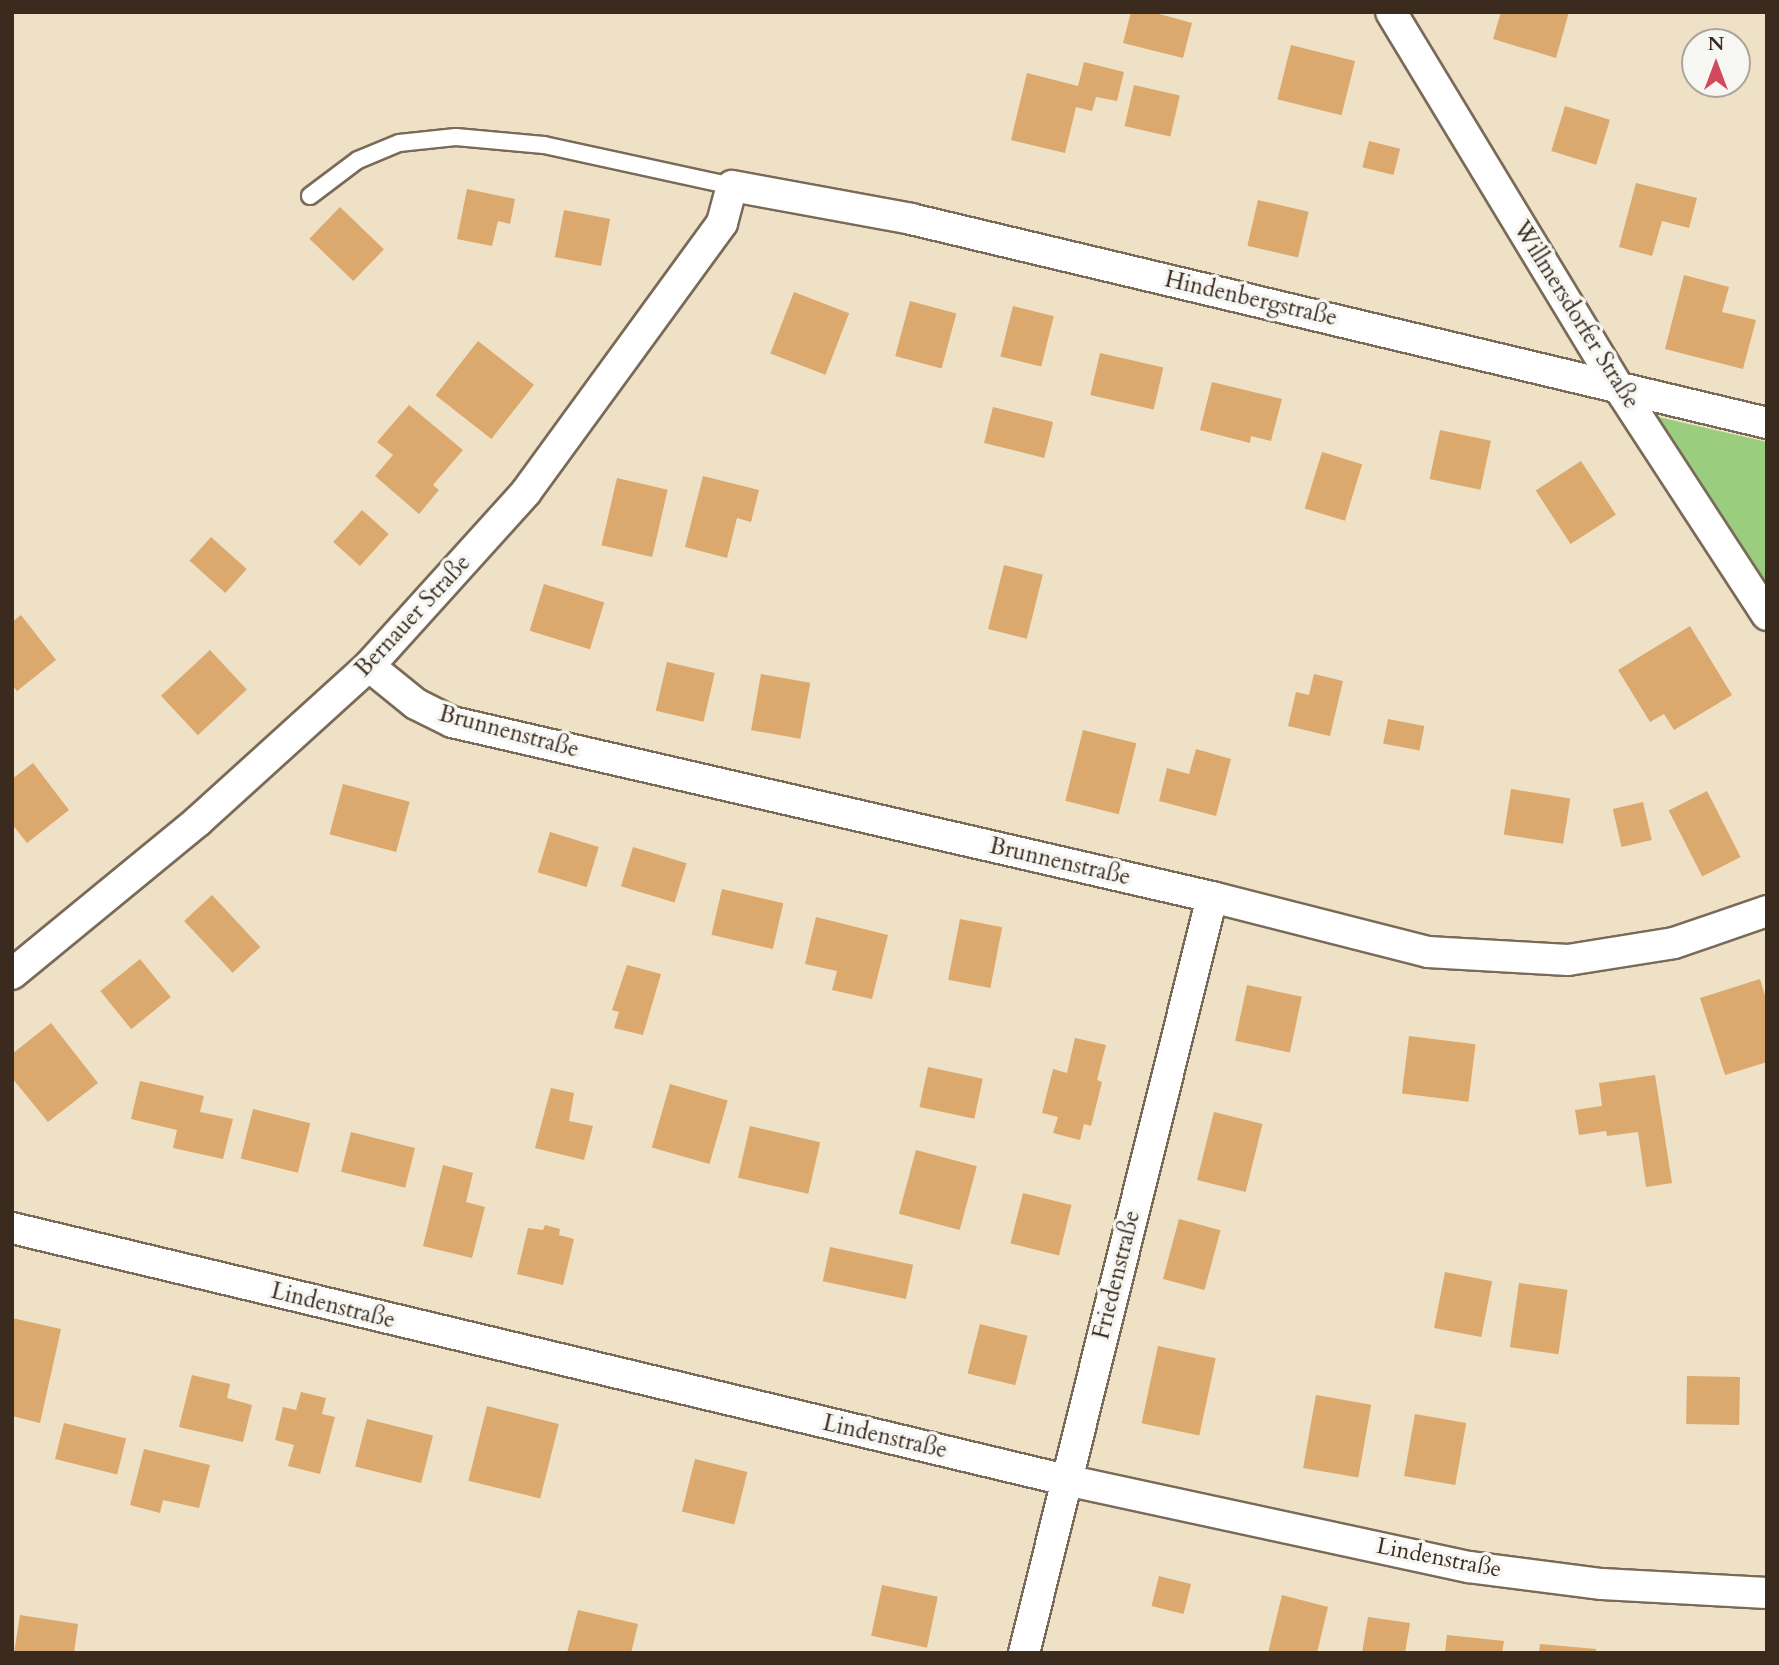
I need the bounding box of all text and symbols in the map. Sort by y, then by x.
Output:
north arrow [1681,28,1751,98]
text: N [1708,31,1724,57]
street label: Willmersdorfer Straße [1507,216,1645,414]
street label: Hindenbergstraße [1162,266,1340,332]
street label: Bernauer Straße [350,549,476,683]
street label: Brunnenstraße [436,700,582,764]
street label: Brunnenstraße [987,832,1133,892]
street label: Friedenstraße [1088,1208,1146,1342]
street label: Lindenstraße [268,1277,398,1335]
street label: Lindenstraße [820,1409,950,1465]
street label: Lindenstraße [1374,1532,1504,1584]

